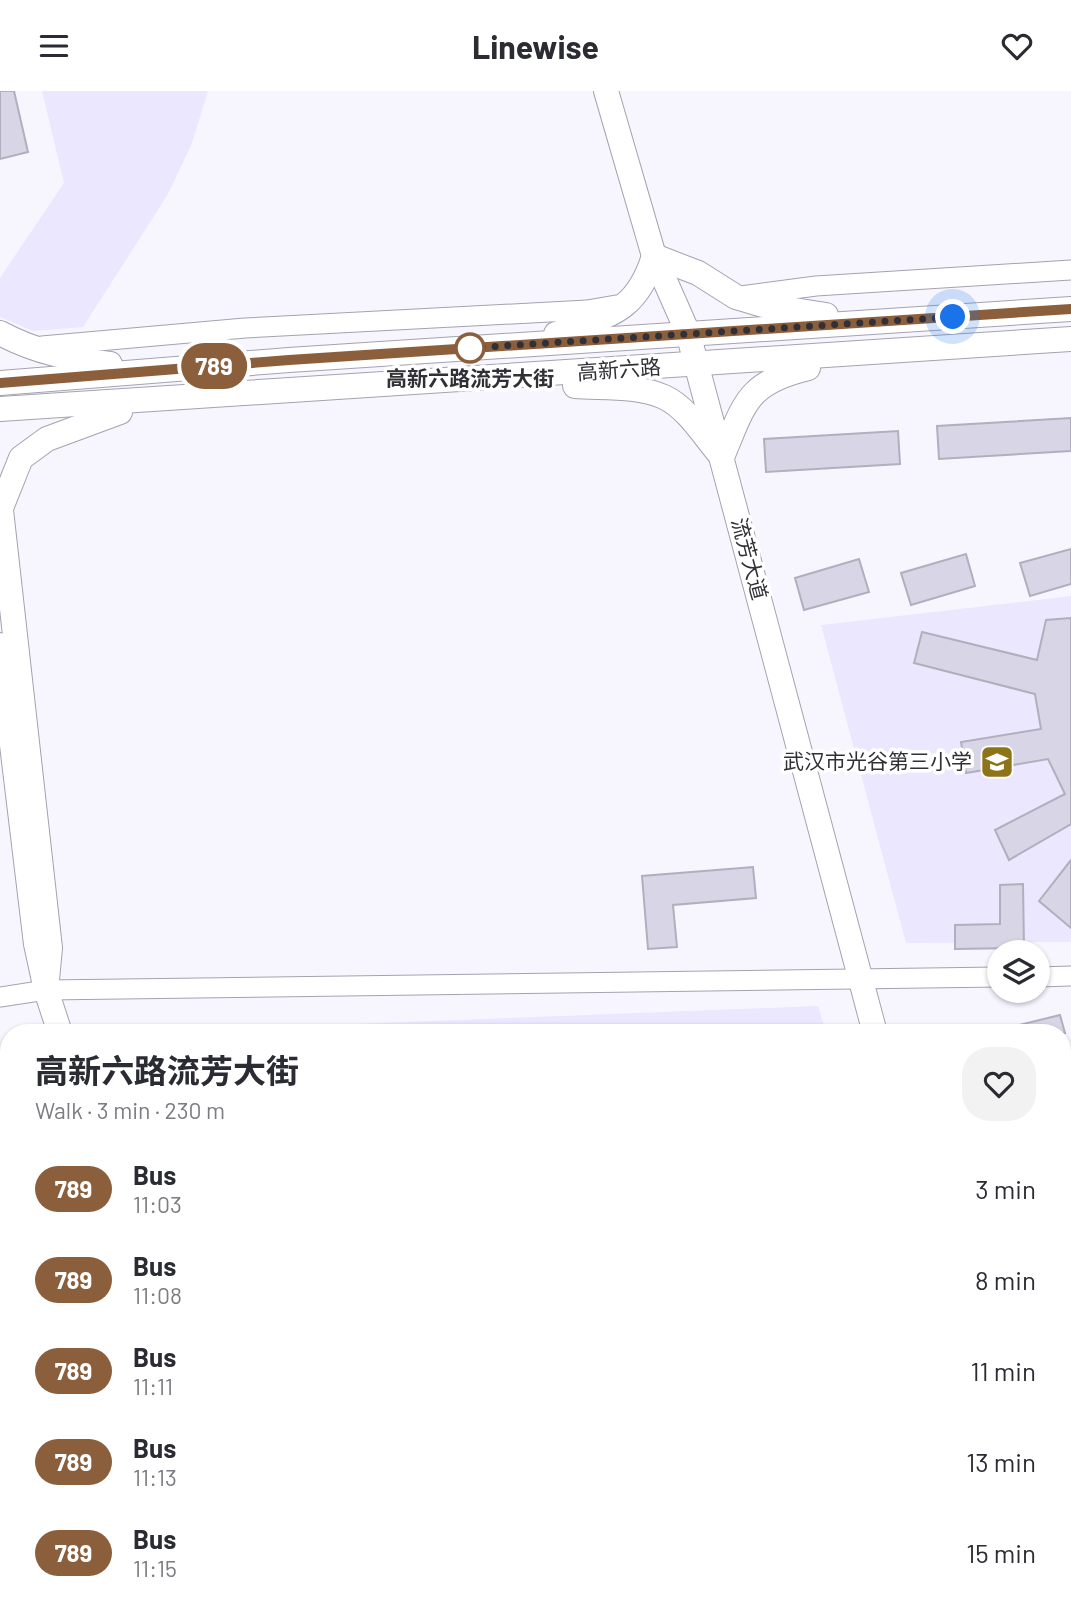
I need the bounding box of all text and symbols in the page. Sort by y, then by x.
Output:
icon: menu [35,27,73,65]
text: Linewise [472,27,599,65]
icon: heart [998,27,1036,65]
your location [935,299,970,334]
marker: 高新六路流芳大街 [455,333,485,363]
line badge: 789 [174,343,254,389]
text: 789 [195,351,233,380]
street label: 高新六路 [576,353,662,384]
place label: 高新六路流芳大街 [386,365,554,390]
street label: 流芳大道 [728,515,773,602]
school or university icon: 武汉市光谷第三小学 [978,743,1016,781]
place label: 武汉市光谷第三小学 [783,748,972,773]
map controls [987,940,1050,1003]
button: layers [987,940,1050,1003]
button: heart [962,1047,1036,1121]
text: 高新六路流芳大街 [35,1050,299,1090]
text: Walk · 3 min · 230 m [35,1096,225,1124]
text: Bus [133,1159,176,1190]
text: 3 min [975,1173,1036,1204]
text: 789 [55,1174,92,1203]
text: 11:03 [133,1190,182,1218]
text: Bus [133,1250,176,1281]
text: 8 min [975,1264,1036,1295]
text: 789 [55,1265,92,1294]
text: 11:08 [133,1281,182,1309]
text: Bus [133,1341,176,1372]
text: 11 min [970,1355,1036,1386]
text: 789 [55,1356,92,1385]
text: 11:11 [133,1372,173,1400]
text: Bus [133,1432,176,1463]
text: 13 min [966,1446,1036,1477]
text: 789 [55,1447,92,1476]
text: 11:13 [133,1463,177,1491]
text: Bus [133,1523,176,1554]
text: 15 min [966,1537,1036,1568]
text: 789 [55,1538,92,1567]
text: 11:15 [133,1554,177,1582]

